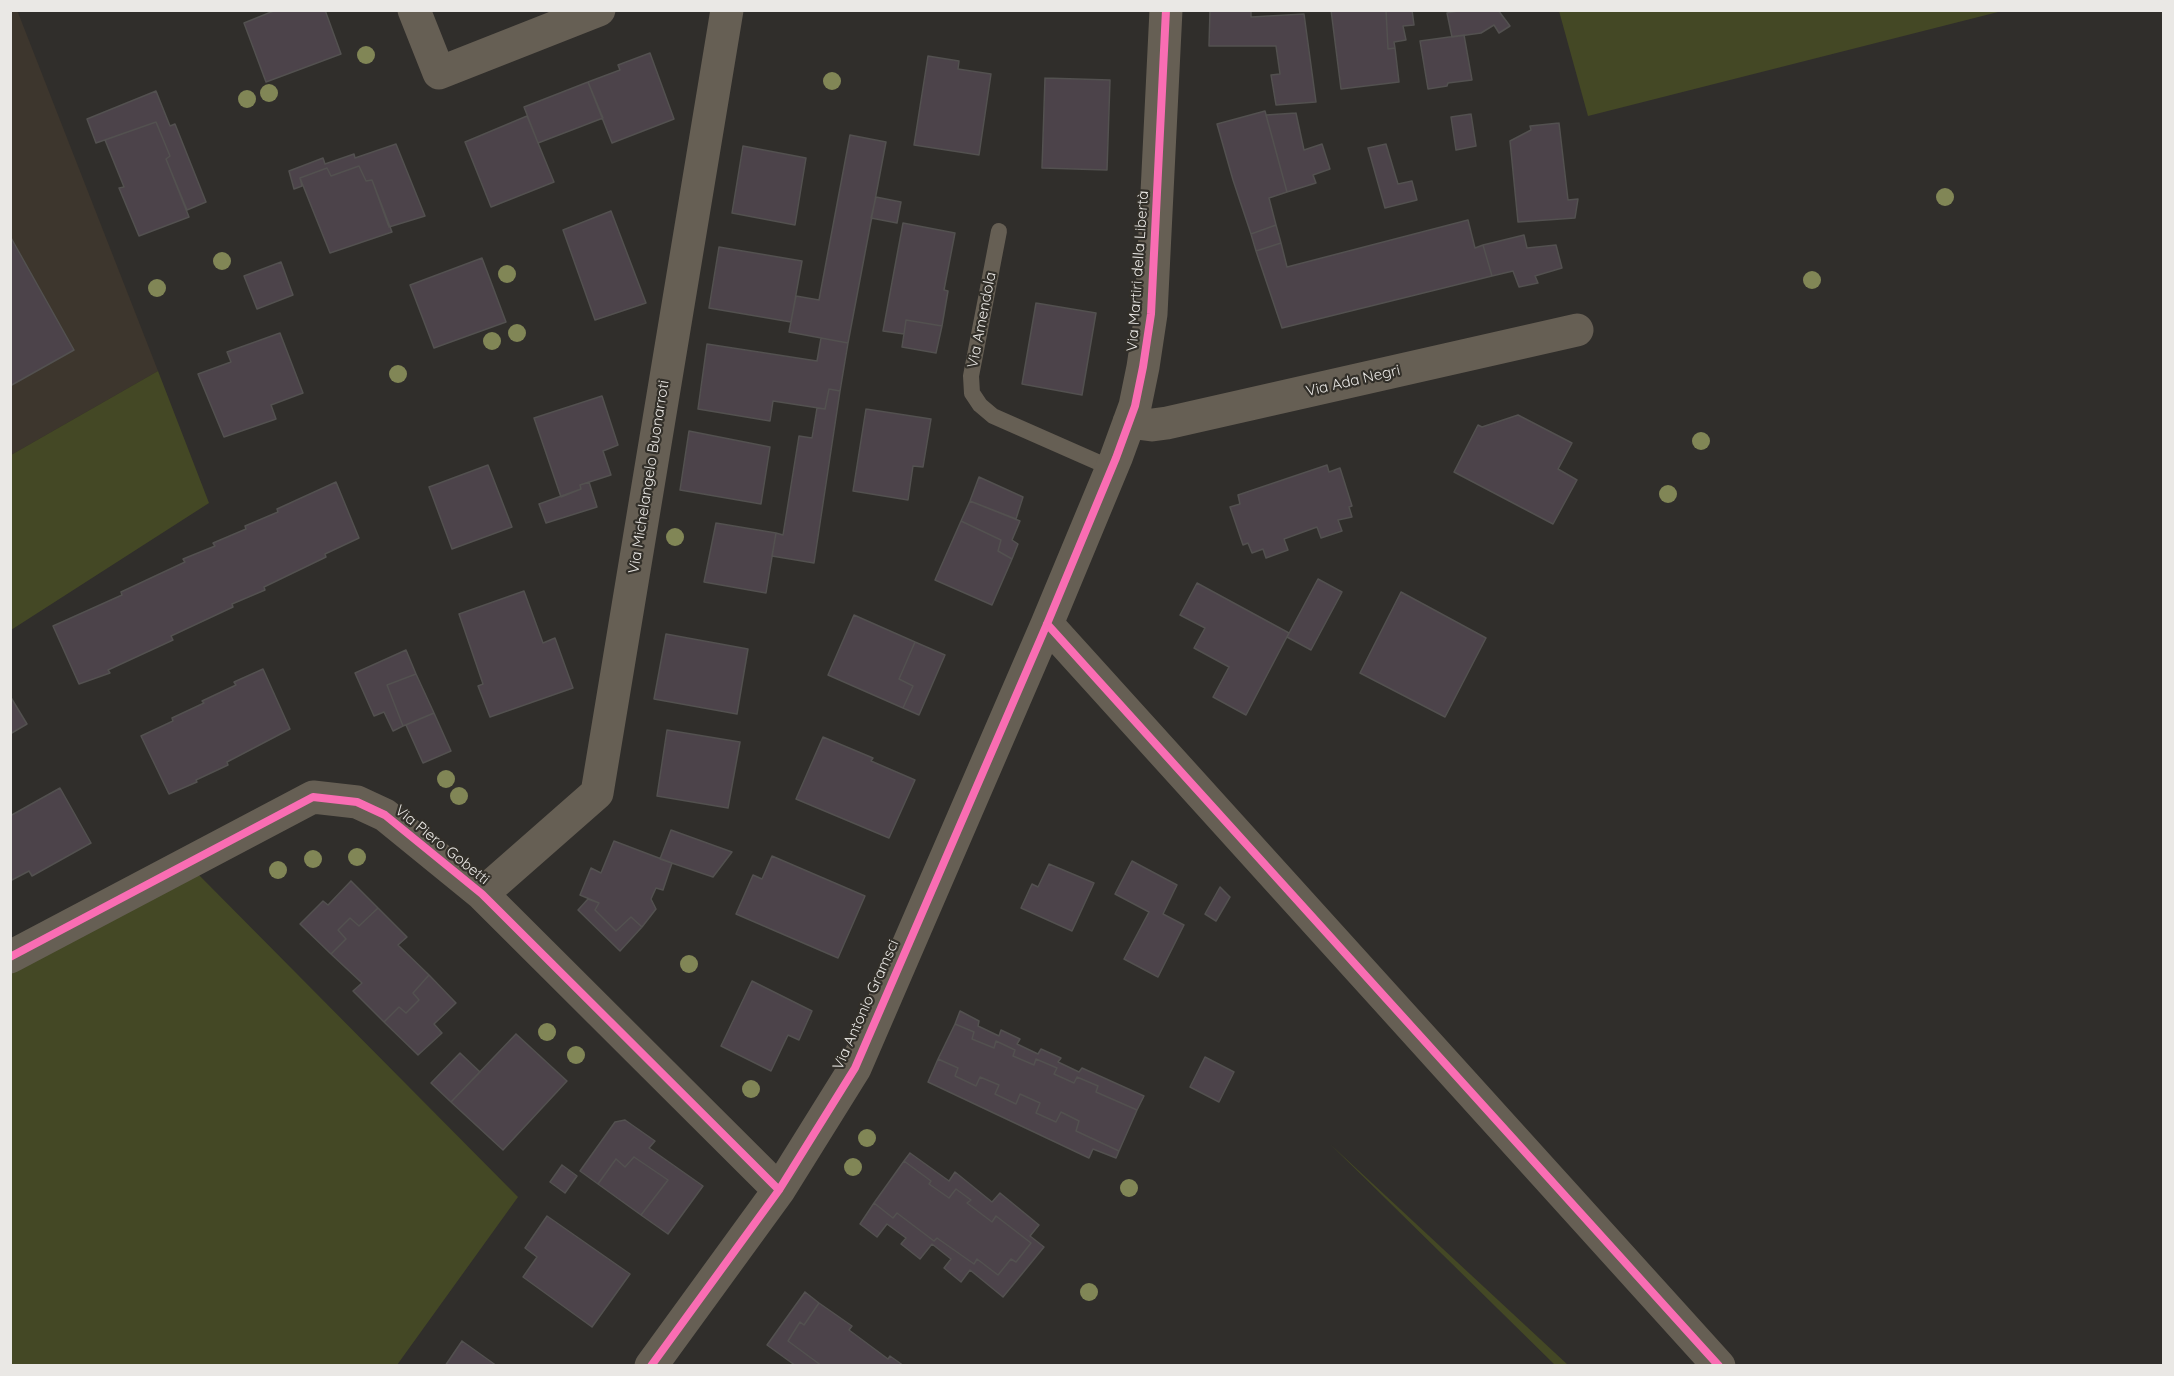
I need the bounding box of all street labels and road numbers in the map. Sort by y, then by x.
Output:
street label: Via Martiri della Libertà [1123,190,1153,352]
street label: Via Amendola [964,270,1000,370]
street label: Via Ada Negri [1304,361,1402,401]
street label: Via Michelangelo Buonarroti [625,379,673,575]
street label: Via Piero Gobetti [391,801,493,889]
street label: Via Antonio Gramsci [829,937,903,1073]

